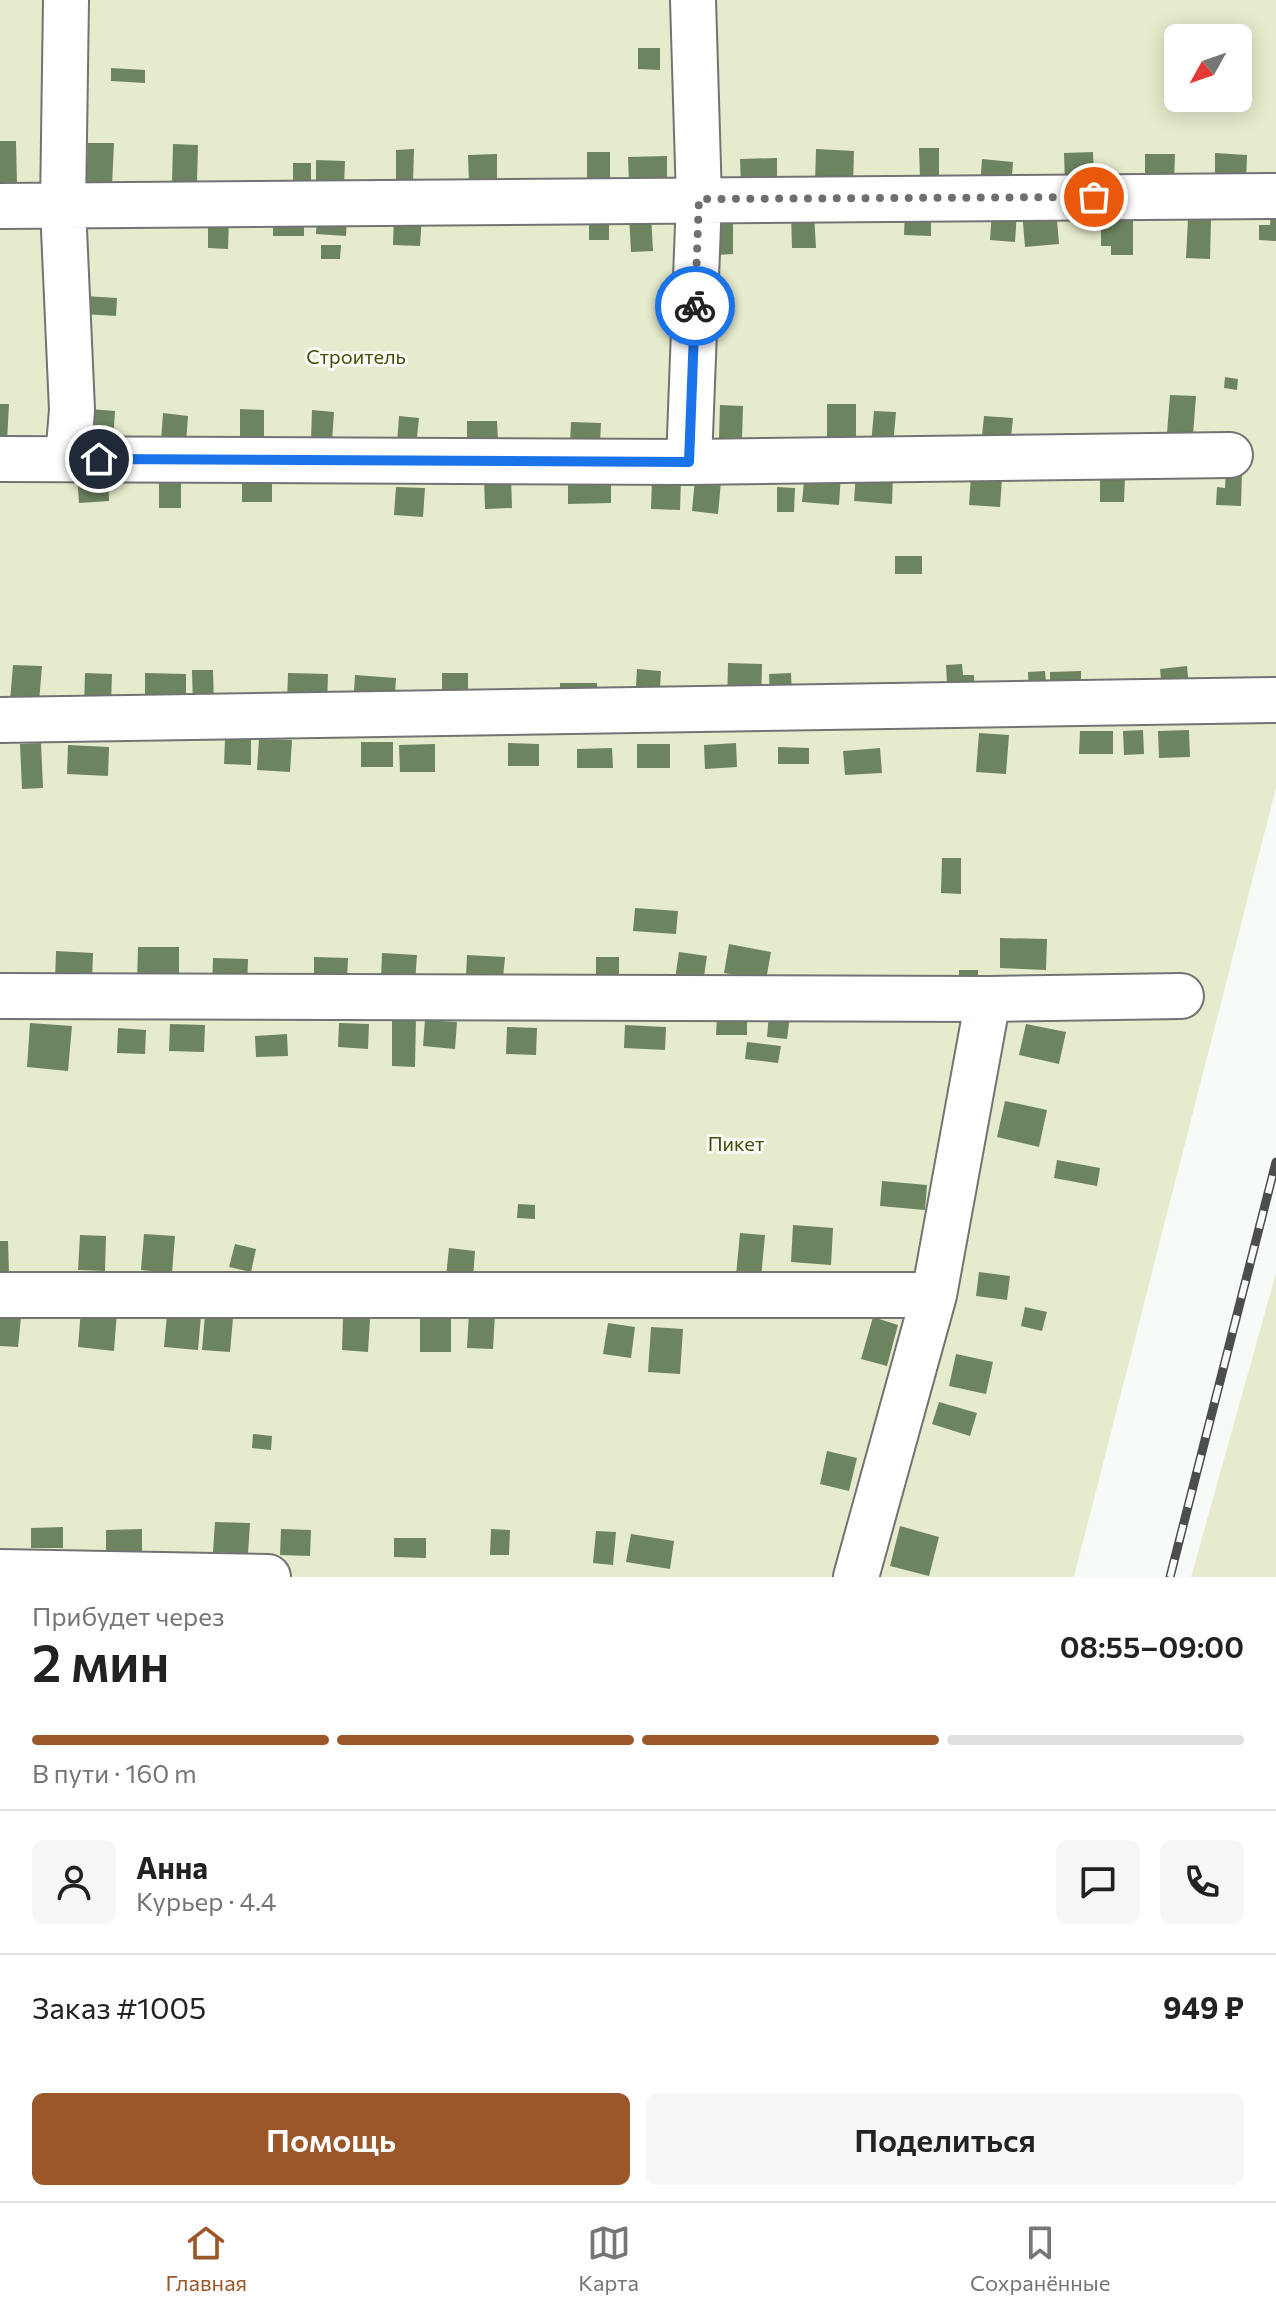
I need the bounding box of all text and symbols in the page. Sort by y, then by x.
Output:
north arrow [1164,24,1252,112]
map controls [1164,24,1252,112]
pin [1060,163,1128,231]
icon: bag [1072,175,1116,219]
courier [655,266,735,346]
icon: bike [673,284,717,328]
park label: Строитель [306,344,406,368]
pin [65,425,133,493]
icon: home [77,437,121,481]
park label: Пикет [708,1131,764,1155]
text: Прибудет через [32,1600,225,1631]
text: 08:55–09:00 [1060,1627,1244,1664]
text: 2 мин [32,1629,169,1693]
text: В пути · 160 m [32,1757,197,1788]
button: person [32,1840,116,1924]
button: chat [1056,1840,1140,1924]
button: phone [1160,1840,1244,1924]
text: Анна [136,1848,208,1885]
text: Курьер · 4.4 [136,1885,276,1916]
text: Заказ #1005 [32,1988,206,2025]
text: 949 ₽ [1163,1988,1244,2025]
button: Помощь [32,2093,630,2185]
button: Поделиться [646,2093,1244,2185]
tab: Главная [166,2221,247,2296]
tab: Карта [578,2221,639,2296]
tab: Сохранённые [970,2221,1110,2296]

